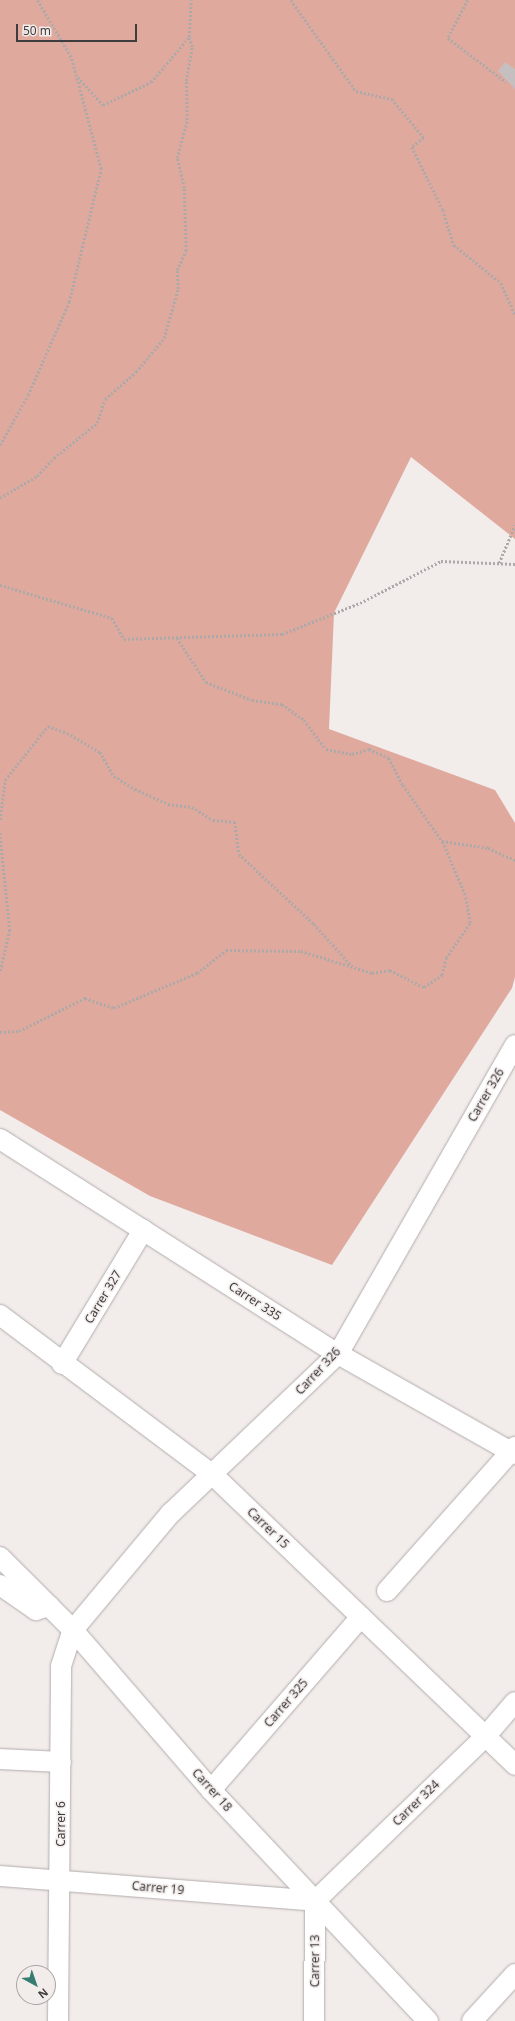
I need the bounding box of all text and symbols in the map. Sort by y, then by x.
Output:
scale bar [18,16,139,42]
text: 50 m [23,22,51,39]
street label: Carrer 326 [465,1066,507,1124]
street label: Carrer 327 [82,1268,124,1326]
street label: Carrer 335 [226,1279,284,1323]
street label: Carrer 326 [292,1344,344,1398]
street label: Carrer 15 [244,1505,292,1551]
street label: Carrer 325 [261,1676,311,1730]
street label: Carrer 18 [189,1766,235,1814]
street label: Carrer 324 [390,1777,442,1829]
street label: Carrer 6 [54,1801,68,1847]
street label: Carrer 19 [131,1879,185,1897]
street label: Carrer 13 [308,1935,322,1987]
north arrow [16,1965,56,2005]
text: N [35,1985,52,2002]

